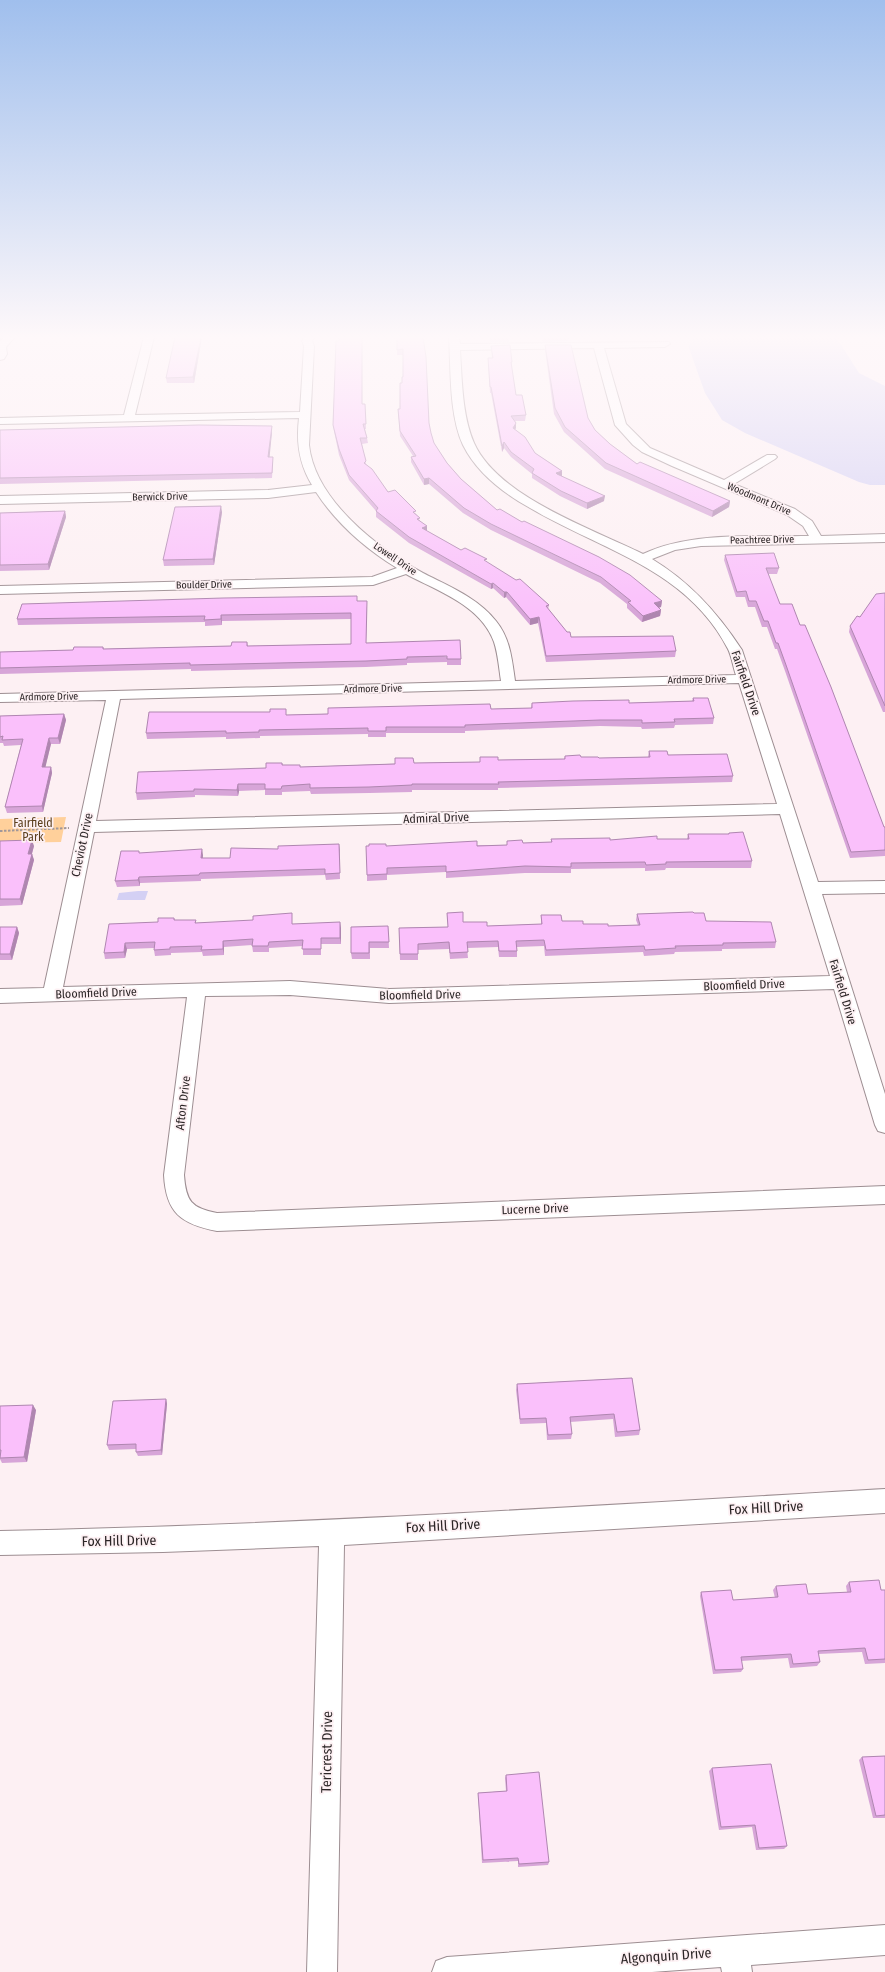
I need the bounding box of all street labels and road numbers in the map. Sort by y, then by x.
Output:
street label: Woodmont Drive [725,480,793,518]
street label: Berwick Drive [132,491,188,503]
street label: Peachtree Drive [730,533,794,547]
street label: Lowell Drive [371,540,419,578]
street label: Boulder Drive [176,579,232,591]
street label: Fairfield Drive [728,649,764,717]
street label: Ardmore Drive [668,673,726,687]
street label: Ardmore Drive [344,682,402,696]
street label: Ardmore Drive [20,690,78,704]
street label: Admiral Drive [403,810,469,826]
street label: Cheviot Drive [68,812,96,878]
street label: Fairfield Drive [826,958,860,1026]
street label: Bloomfield Drive [703,977,785,993]
street label: Bloomfield Drive [55,985,137,1001]
street label: Bloomfield Drive [379,987,461,1003]
street label: Afton Drive [173,1075,193,1131]
street label: Lucerne Drive [501,1201,569,1217]
street label: Fox Hill Drive [728,1498,804,1518]
street label: Fox Hill Drive [405,1516,481,1536]
street label: Fox Hill Drive [82,1532,157,1550]
street label: Tericrest Drive [318,1711,336,1793]
street label: Algonquin Drive [620,1944,712,1968]

